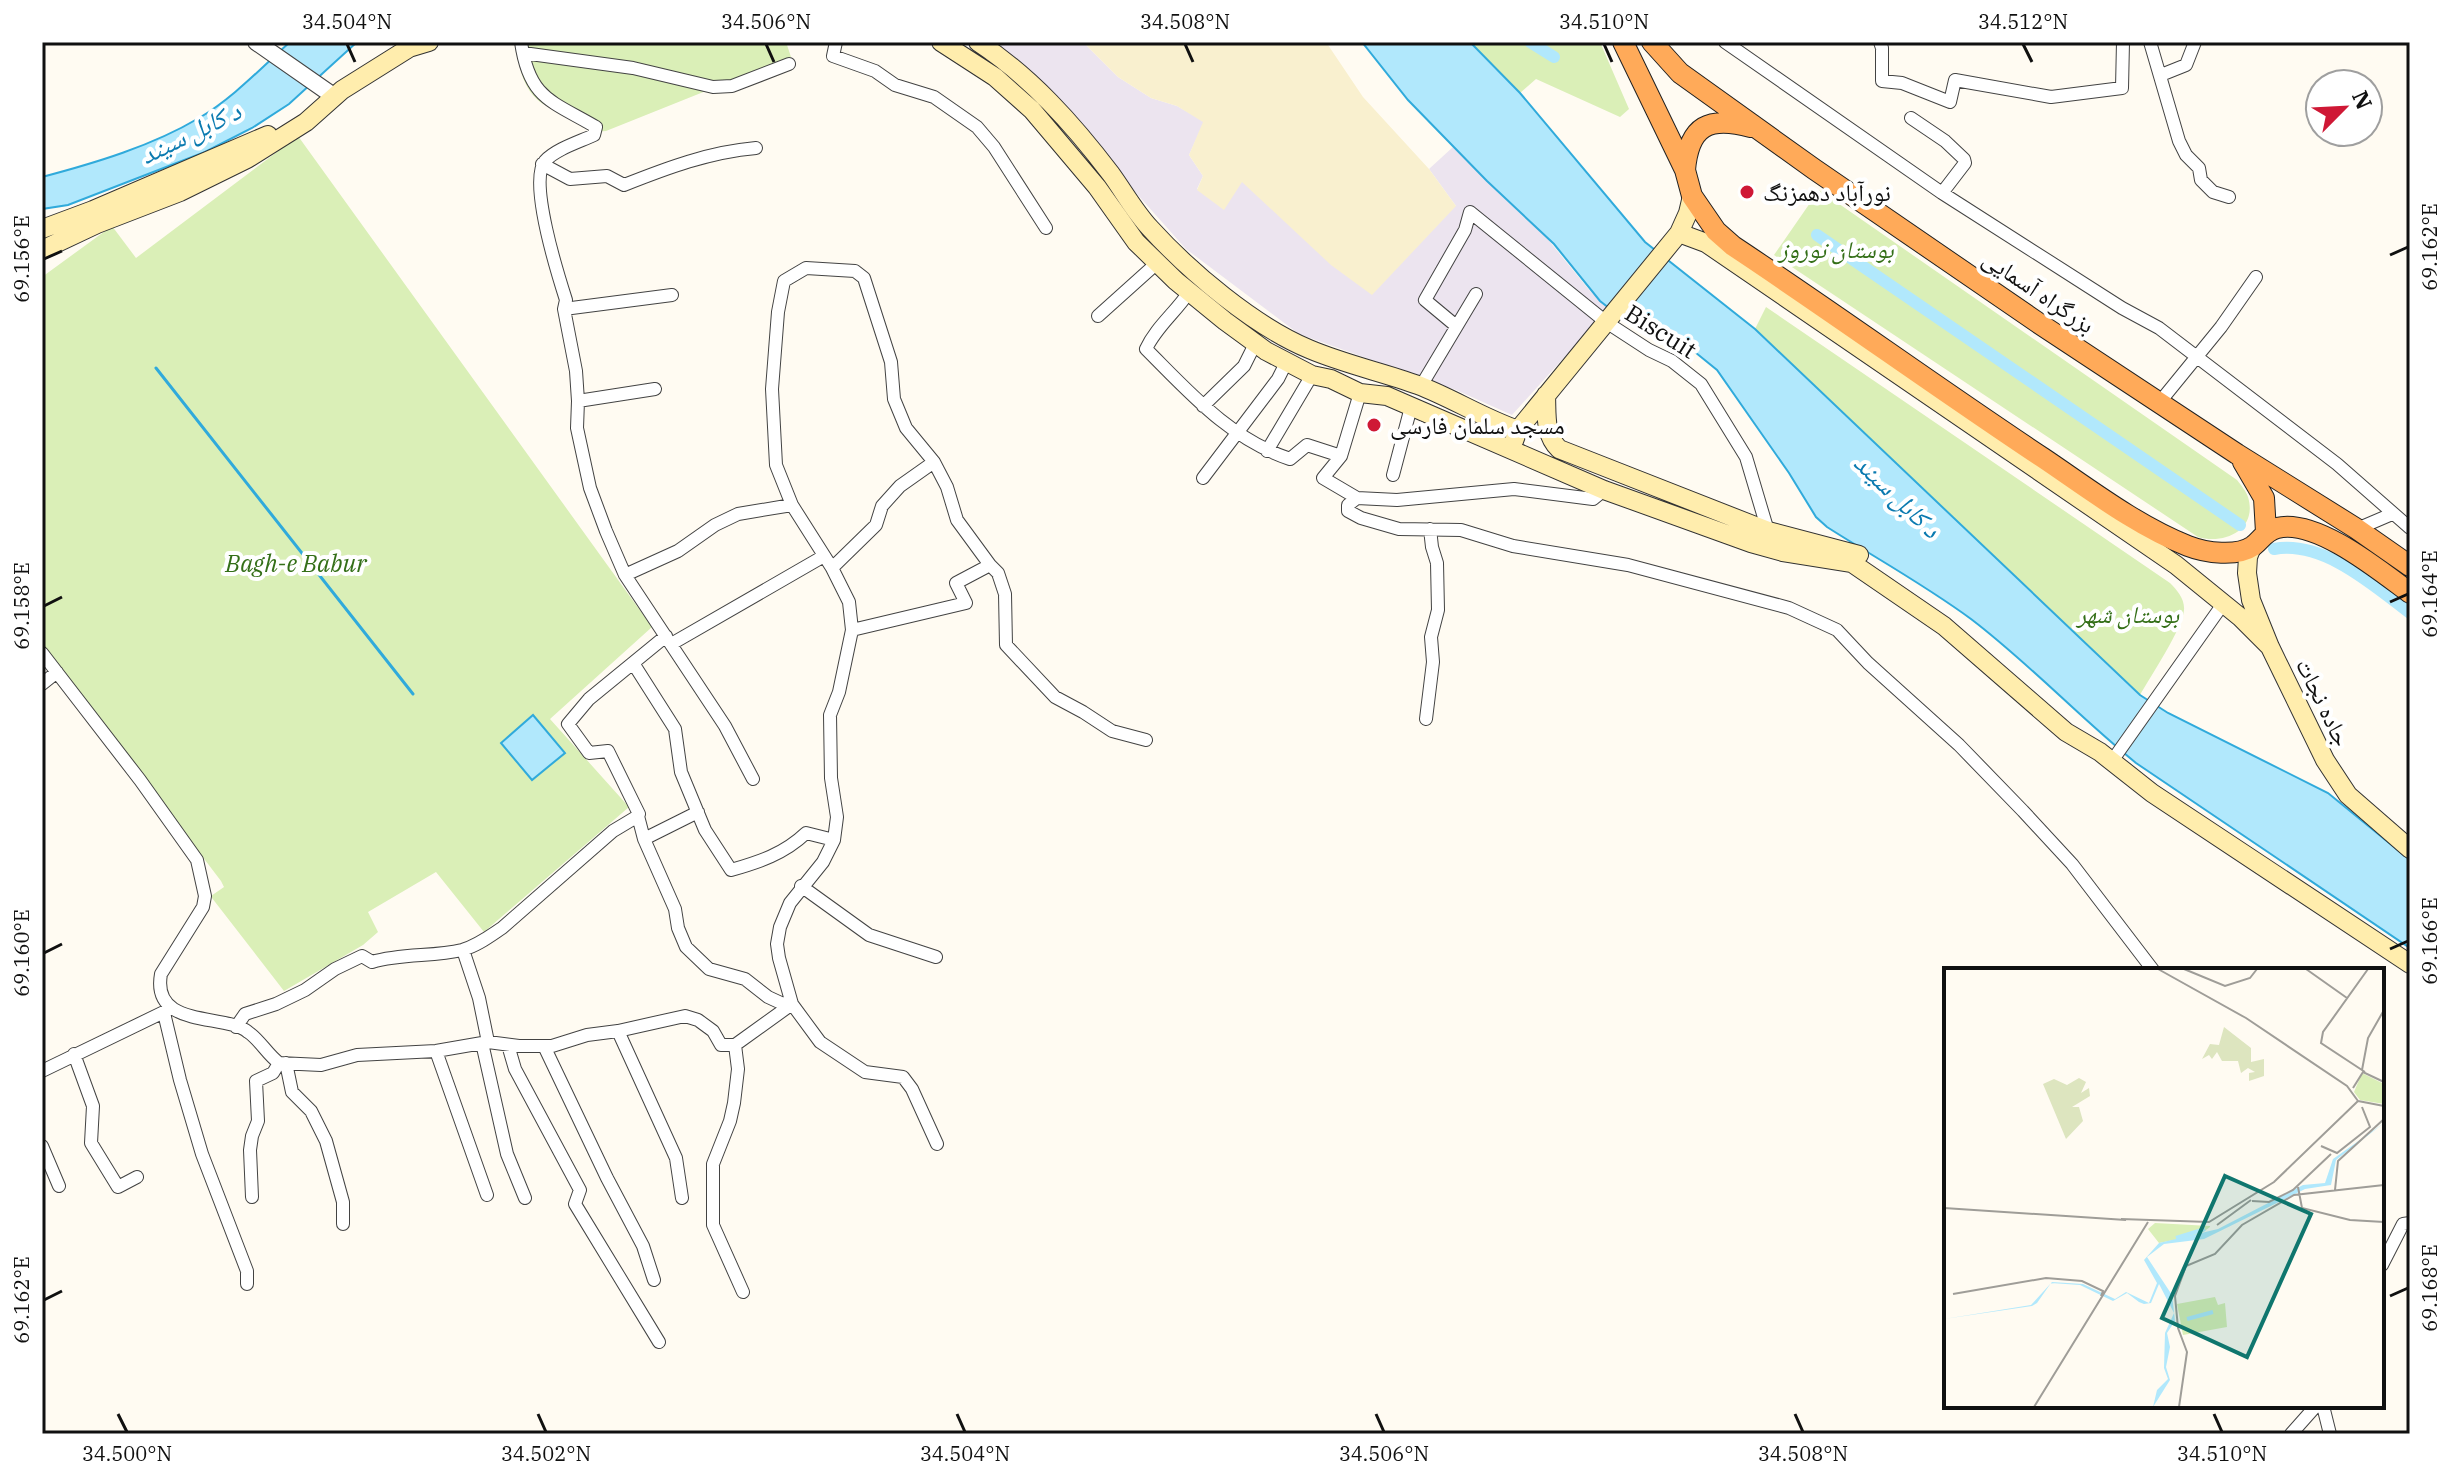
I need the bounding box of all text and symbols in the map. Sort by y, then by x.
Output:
text: 34.504°N [302,8,392,35]
text: 34.506°N [721,8,811,35]
text: 34.508°N [1140,8,1230,35]
text: 34.510°N [1559,8,1649,35]
text: 34.512°N [1978,8,2068,35]
north arrow [2304,68,2384,148]
text: N [2346,86,2380,114]
water label: د کابل سيند [134,93,246,171]
place label: نورآباد دهمزنگ [1763,176,1891,208]
marker: نورآباد دهمزنگ [1738,183,1756,201]
text: 69.162°E [2416,203,2443,291]
text: 69.156°E [8,215,35,303]
park label: بوستان نوروز [1776,233,1894,265]
street label: بزرگراه آسمایی [1977,242,2101,340]
street label: Biscuit [1619,297,1703,365]
place label: مسجد سلمان فارسی [1390,409,1565,441]
marker: مسجد سلمان فارسی [1365,416,1383,434]
water label: د کابل سيند [1847,445,1949,545]
park label: Bagh-e Babur [224,547,368,579]
text: 69.164°E [2416,550,2443,638]
text: 69.158°E [8,562,35,650]
park label: بوستان شهر [2075,598,2179,630]
street label: جاده نجات [2289,653,2359,751]
text: 69.166°E [2416,897,2443,985]
text: 69.160°E [8,909,35,997]
inset map [1944,968,2384,1408]
text: 69.168°E [2416,1244,2443,1332]
text: 69.162°E [8,1256,35,1344]
text: 34.500°N [82,1440,172,1467]
text: 34.502°N [501,1440,591,1467]
text: 34.504°N [920,1440,1010,1467]
text: 34.506°N [1339,1440,1429,1467]
text: 34.508°N [1758,1440,1848,1467]
text: 34.510°N [2177,1440,2267,1467]

